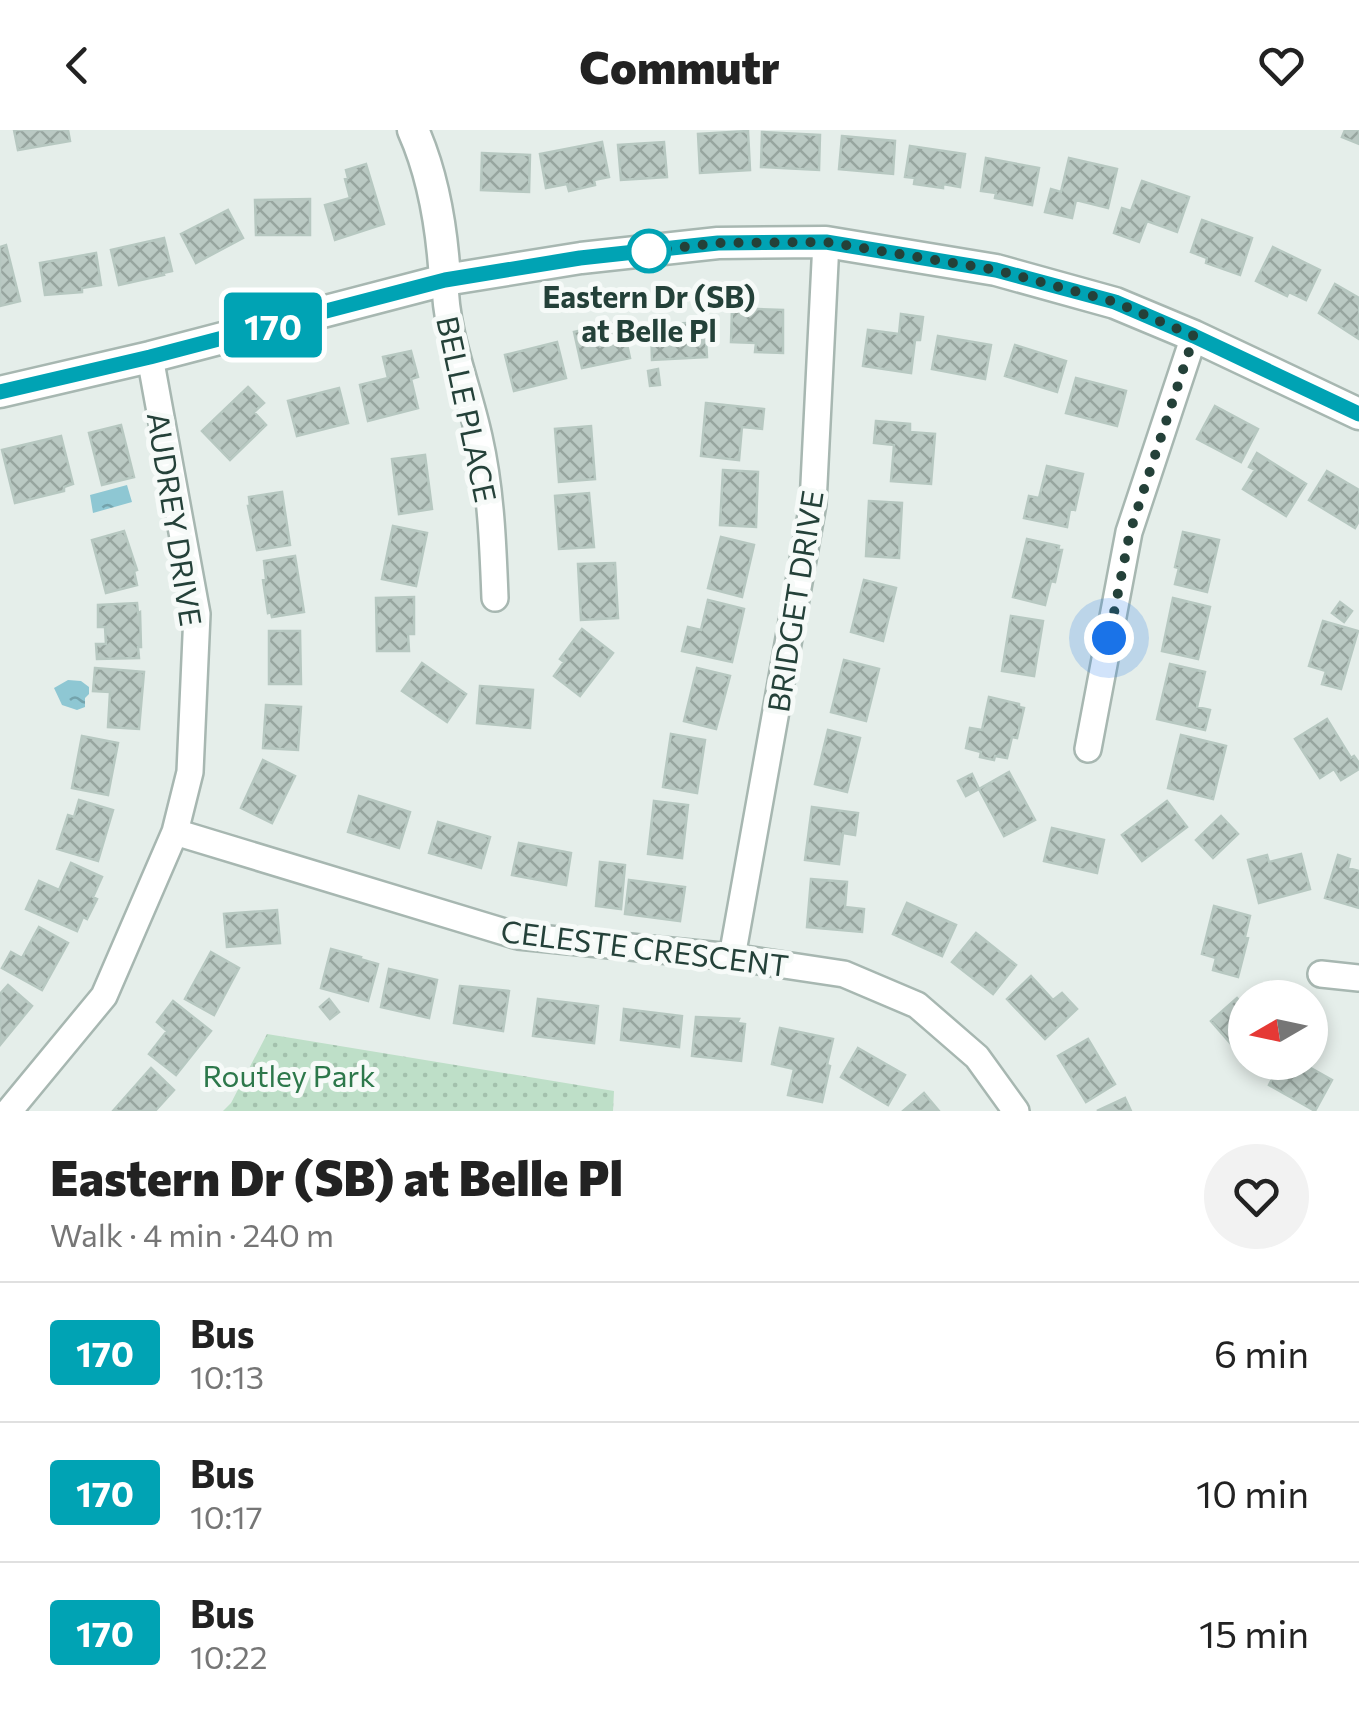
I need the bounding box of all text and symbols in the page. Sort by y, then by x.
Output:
icon: back [50,38,105,93]
text: Commutr [579,38,780,93]
icon: heart [1254,38,1309,93]
marker: Eastern Dr (SB) at Belle Pl [628,230,670,272]
place label: Eastern Dr (SB) at Belle Pl [542,277,756,348]
line badge: 170 [216,292,330,358]
text: 170 [244,304,302,347]
street label: BELLE PLACE [430,313,506,505]
street label: AUDREY DRIVE [141,409,211,629]
street label: BRIDGET DRIVE [758,488,830,714]
your location [1084,613,1134,663]
street label: CELESTE CRESCENT [499,911,791,983]
north arrow [1228,980,1328,1080]
map controls [1228,980,1328,1080]
park label: Routley Park [202,1056,376,1093]
button: heart [1204,1144,1309,1249]
text: Eastern Dr (SB) at Belle Pl [50,1147,623,1206]
text: Walk · 4 min · 240 m [50,1214,334,1254]
text: Bus [190,1309,255,1356]
text: 6 min [1214,1329,1309,1376]
text: 170 [76,1331,134,1374]
text: 10:13 [190,1356,264,1396]
text: Bus [190,1449,255,1496]
text: 10 min [1196,1469,1309,1516]
text: 170 [76,1471,134,1514]
text: 10:17 [190,1496,263,1536]
text: Bus [190,1589,255,1636]
text: 15 min [1199,1609,1309,1656]
text: 170 [76,1611,134,1654]
text: 10:22 [190,1636,268,1676]

